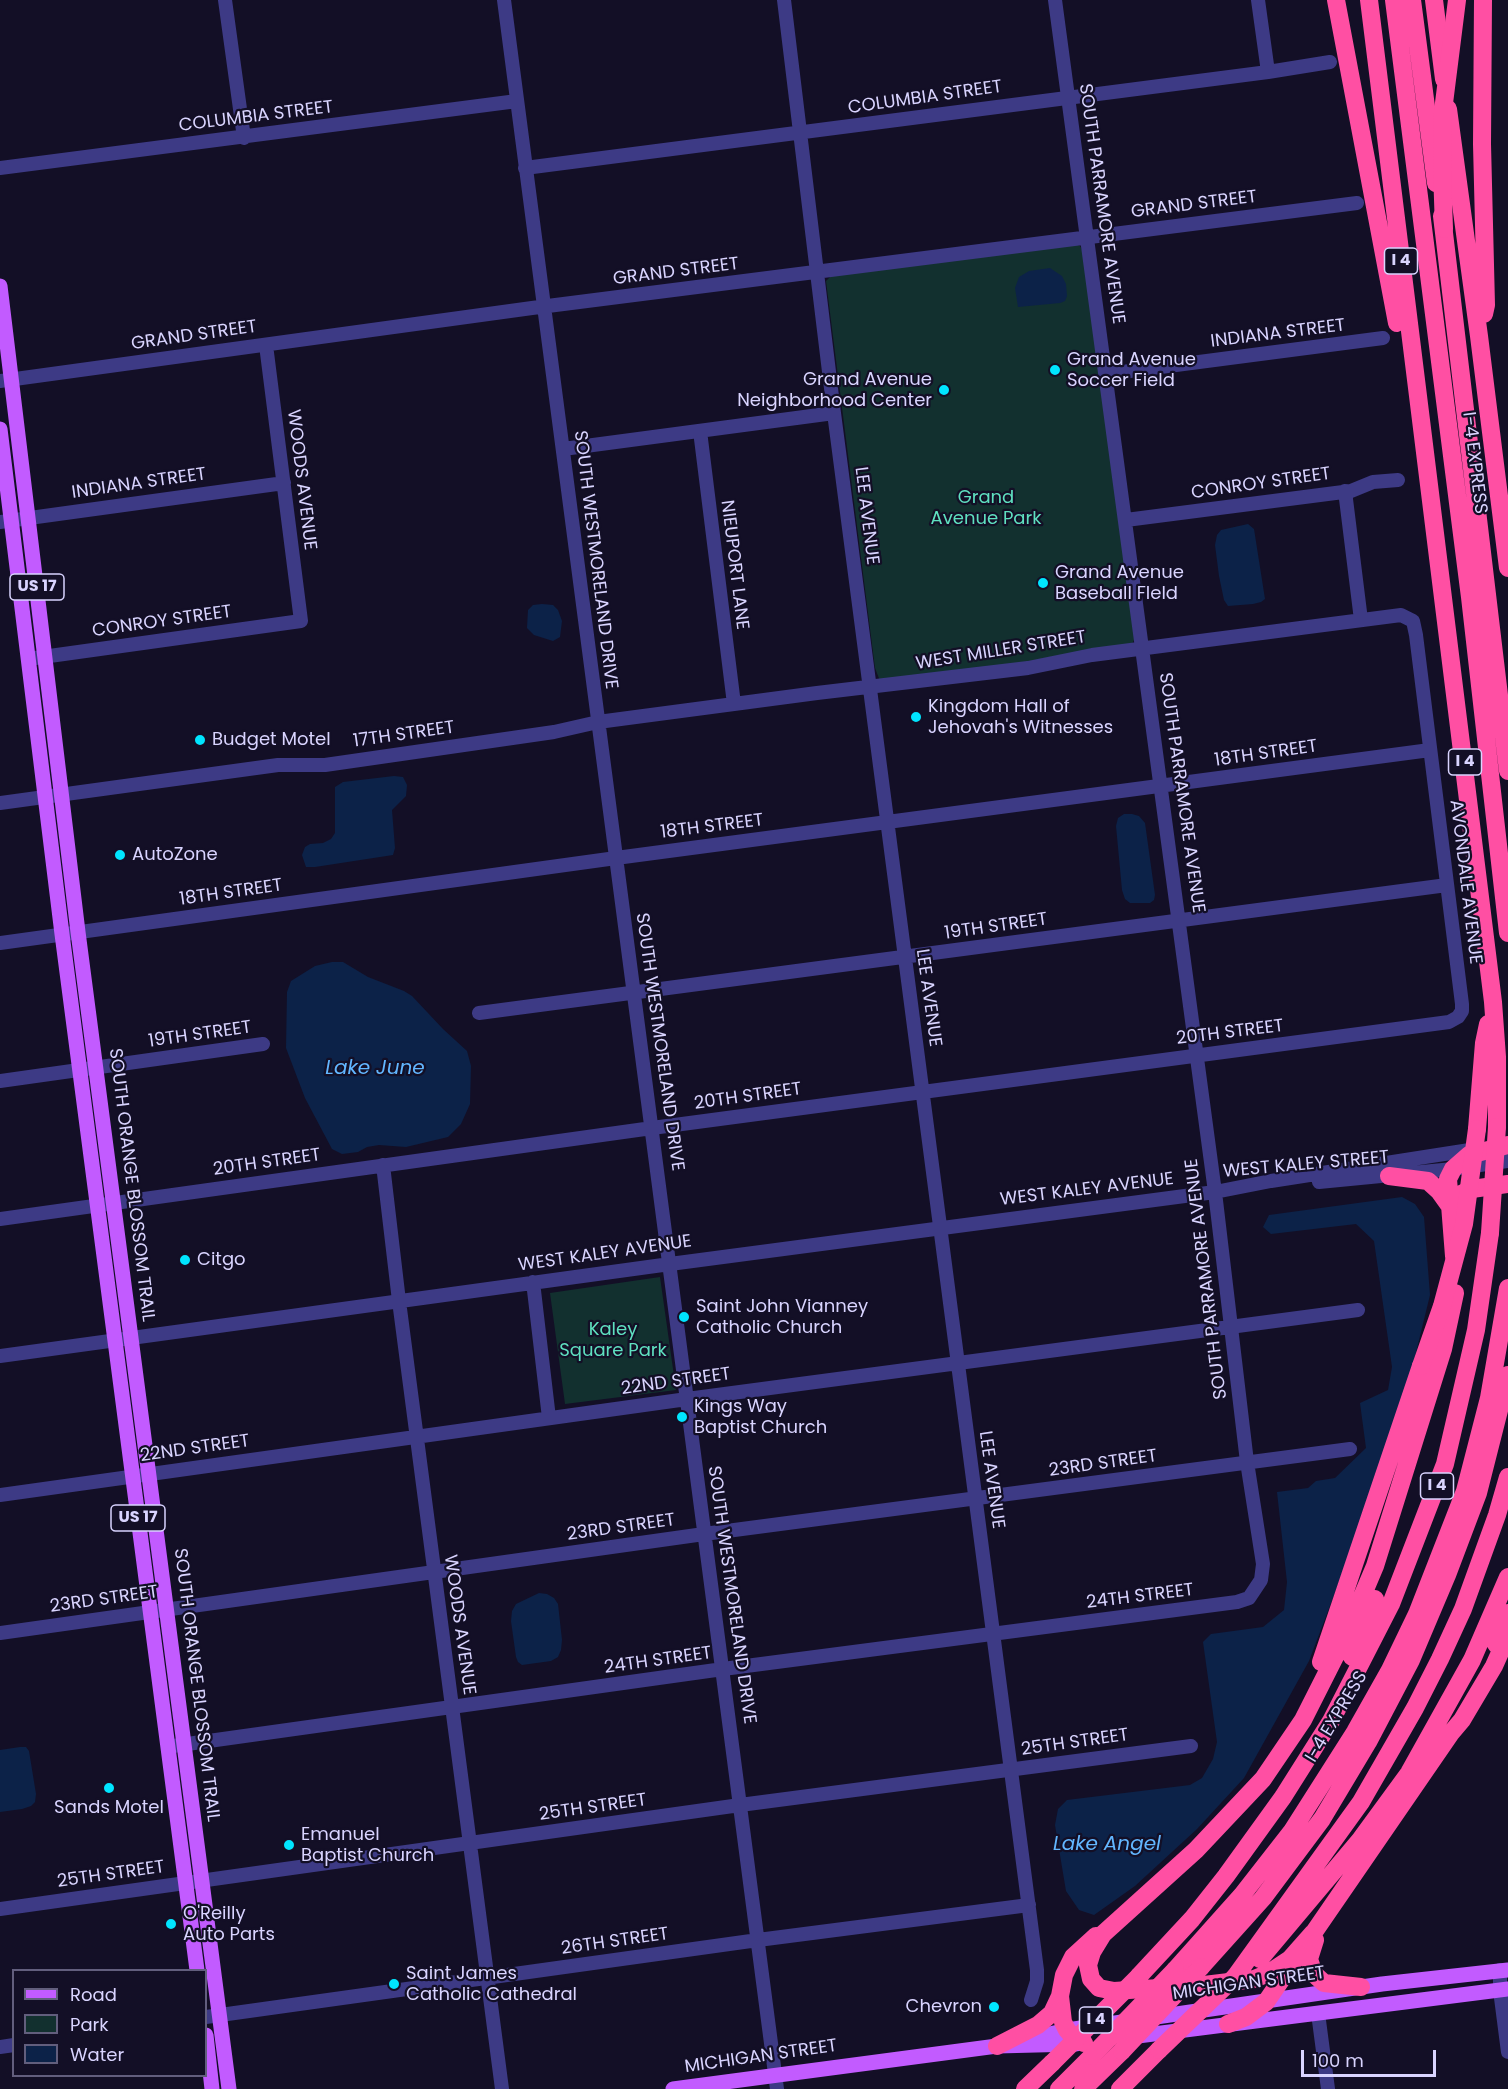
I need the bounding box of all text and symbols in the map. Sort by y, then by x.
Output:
street label: COLUMBIA STREET [847,76,1003,120]
street label: SOUTH PARRAMORE AVENUE [1073,82,1129,326]
street label: COLUMBIA STREET [178,97,334,137]
street label: GRAND STREET [1130,187,1258,223]
road number: I 4 [1384,248,1418,274]
street label: GRAND STREET [612,254,740,290]
street label: INDIANA STREET [1209,315,1347,353]
street label: GRAND STREET [130,316,258,356]
place label: Grand Avenue Soccer Field [1067,349,1196,392]
marker: Grand Avenue Soccer Field [1048,363,1062,377]
place label: Grand Avenue Neighborhood Center [737,369,932,412]
marker: Grand Avenue Neighborhood Center [937,383,951,397]
street label: WOODS AVENUE [282,408,320,552]
street label: I-4 EXPRESS [1457,411,1491,515]
street label: SOUTH WESTMORELAND DRIVE [568,429,622,691]
street label: INDIANA STREET [70,464,208,504]
street label: CONROY STREET [1190,464,1332,504]
street label: LEE AVENUE [849,466,883,566]
park label: Grand Avenue Park [931,487,1041,530]
street label: NIEUPORT LANE [715,499,753,631]
place label: Grand Avenue Baseball FIeld [1055,562,1184,604]
road number: US 17 [10,574,64,600]
marker: Grand Avenue Baseball FIeld [1036,576,1050,590]
street label: CONROY STREET [91,602,233,642]
street label: WEST MILLER STREET [914,627,1088,675]
street label: SOUTH PARRAMORE AVENUE [1153,671,1209,915]
place label: Kingdom Hall of Jehovah's Witnesses [928,696,1113,738]
marker: Kingdom Hall of Jehovah's Witnesses [909,710,923,724]
street label: 17TH STREET [352,717,456,753]
place label: Budget Motel [212,729,331,751]
marker: Budget Motel [193,733,207,747]
street label: 18TH STREET [1213,736,1319,772]
road number: I 4 [1448,749,1482,775]
street label: AVONDALE AVENUE [1444,799,1486,965]
street label: 18TH STREET [659,810,765,844]
place label: AutoZone [132,844,218,866]
marker: AutoZone [113,848,127,862]
street label: 18TH STREET [178,875,284,911]
street label: 19TH STREET [943,909,1049,945]
street label: SOUTH WESTMORELAND DRIVE [630,912,688,1172]
street label: LEE AVENUE [910,948,946,1048]
street label: 20TH STREET [1175,1016,1285,1050]
street label: 19TH STREET [147,1017,253,1053]
street label: SOUTH ORANGE BLOSSOM TRAIL [104,1047,158,1323]
water label: Lake June [325,1057,425,1081]
street label: 20TH STREET [693,1079,803,1115]
street label: 20TH STREET [212,1145,322,1181]
street label: WEST KALEY STREET [1222,1147,1390,1183]
street label: SOUTH PARRAMORE AVENUE [1181,1157,1233,1401]
street label: WEST KALEY AVENUE [999,1169,1175,1211]
street label: WEST KALEY AVENUE [517,1231,693,1277]
place label: Citgo [197,1249,246,1271]
marker: Citgo [178,1253,192,1267]
place label: Saint John Vianney Catholic Church [696,1296,868,1338]
marker: Saint John Vianney Catholic Church [677,1310,691,1324]
park label: Kaley Square Park [559,1319,667,1362]
street label: 22ND STREET [620,1364,732,1400]
place label: Kings Way Baptist Church [694,1396,827,1438]
marker: Kings Way Baptist Church [675,1410,689,1424]
street label: LEE AVENUE [973,1430,1009,1530]
street label: 22ND STREET [139,1431,251,1467]
street label: 23RD STREET [1048,1446,1158,1482]
street label: SOUTH WESTMORELAND DRIVE [702,1465,760,1725]
road number: I 4 [1420,1473,1454,1499]
road number: US 17 [111,1505,165,1531]
street label: 23RD STREET [566,1510,676,1546]
street label: SOUTH ORANGE BLOSSOM TRAIL [169,1547,223,1823]
street label: WOODS AVENUE [438,1553,480,1697]
street label: 24TH STREET [1085,1580,1195,1614]
street label: 23RD STREET [49,1582,159,1618]
street label: 24TH STREET [603,1643,713,1679]
street label: I-4 EXPRESS [1301,1667,1373,1767]
street label: 25TH STREET [1020,1725,1130,1761]
marker: Sands Motel [102,1781,116,1795]
street label: 25TH STREET [538,1790,648,1826]
place label: Sands Motel [54,1797,164,1819]
place label: Emanuel Baptist Church [301,1824,434,1866]
water label: Lake Angel [1053,1833,1161,1857]
marker: Emanuel Baptist Church [282,1838,296,1852]
street label: 25TH STREET [56,1857,166,1893]
place label: O'Reilly Auto Parts [183,1903,275,1946]
marker: O'Reilly Auto Parts [164,1917,178,1931]
street label: 26TH STREET [560,1924,670,1960]
place label: Saint James Catholic Cathedral [406,1963,577,2006]
street label: MICHIGAN STREET [1171,1963,1327,2005]
legend [12,1969,207,2077]
marker: Saint James Catholic Cathedral [387,1977,401,1991]
text: Road [70,1982,117,2007]
place label: Chevron [906,1996,982,2018]
marker: Chevron [987,2000,1001,2014]
road number: I 4 [1080,2007,1112,2033]
text: Park [70,2012,109,2037]
street label: MICHIGAN STREET [683,2036,839,2078]
scale bar [1304,2038,1439,2076]
text: Water [70,2042,124,2067]
text: 100 m [1312,2048,1364,2073]

